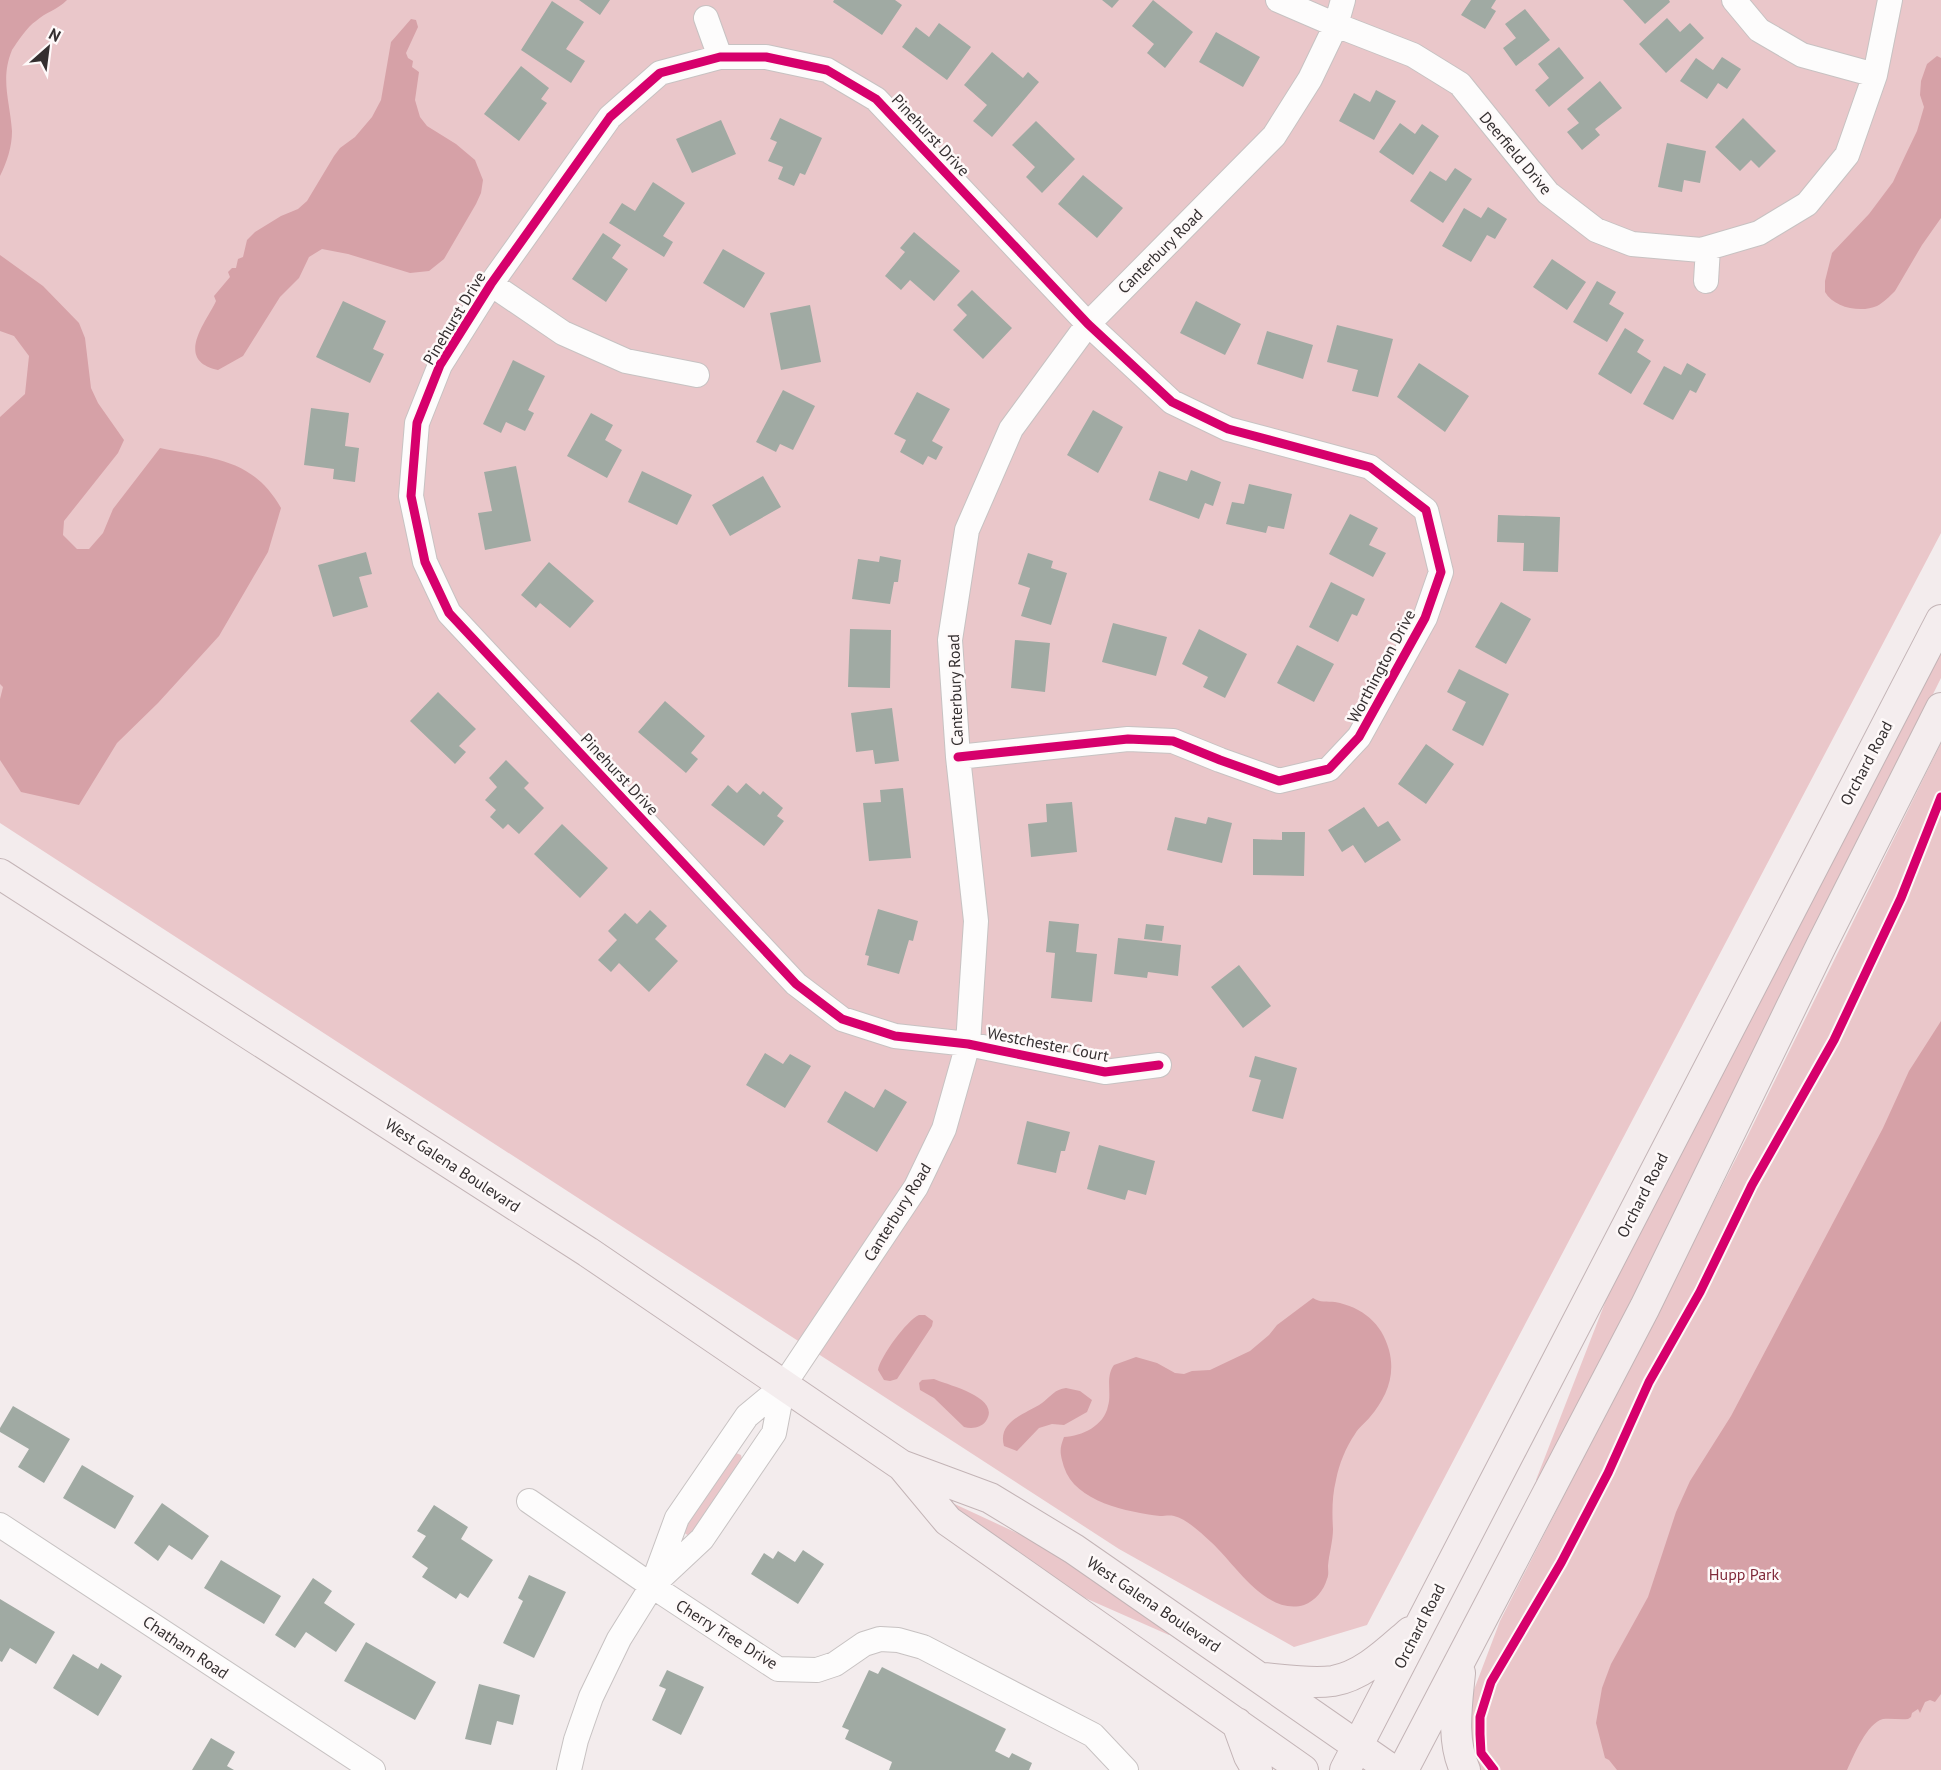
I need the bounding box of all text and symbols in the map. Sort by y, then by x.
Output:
north arrow [18,18,78,78]
text: N [46,23,64,46]
street label: Pinehurst Drive [888,90,974,180]
street label: Deerfield Drive [1476,107,1556,199]
street label: Canterbury Road [1113,204,1207,298]
street label: Pinehurst Drive [418,268,490,368]
street label: Worthington Drive [1343,606,1419,726]
street label: Canterbury Road [943,634,967,746]
street label: Orchard Road [1835,717,1897,809]
street label: Pinehurst Drive [577,729,663,819]
street label: Westchester Court [985,1022,1111,1066]
street label: West Galena Boulevard [382,1114,524,1216]
street label: Orchard Road [1612,1149,1672,1241]
street label: Canterbury Road [859,1159,935,1265]
street label: West Galena Boulevard [1083,1552,1225,1656]
park label: Hupp Park [1709,1564,1780,1584]
street label: Orchard Road [1389,1580,1449,1672]
street label: Cherry Tree Drive [672,1595,782,1673]
street label: Chatham Road [139,1611,233,1683]

